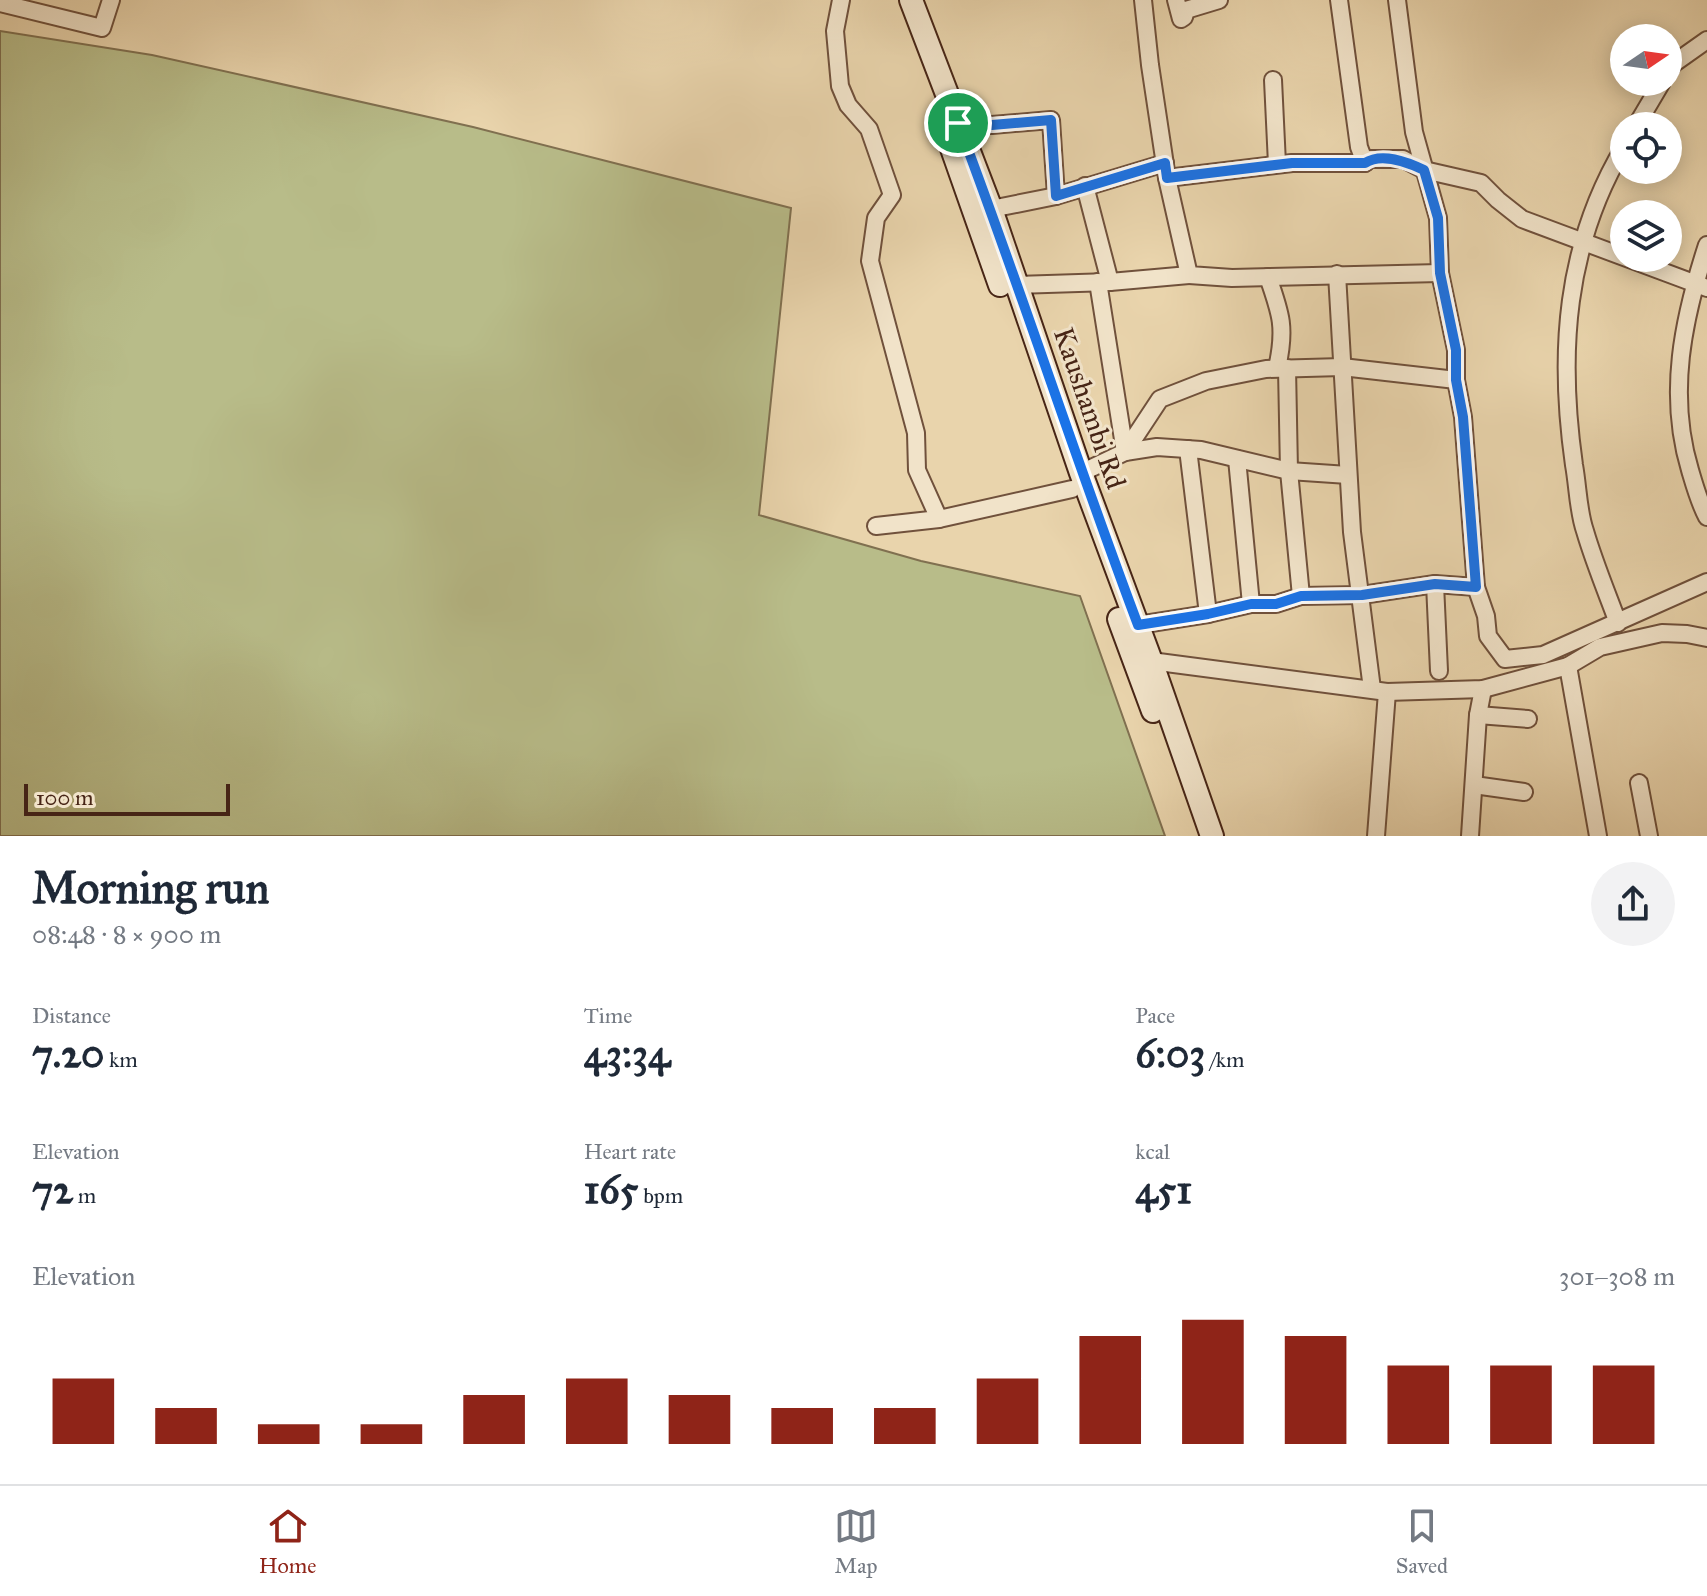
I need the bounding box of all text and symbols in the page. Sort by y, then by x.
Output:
north arrow [1610,24,1682,96]
map controls [1610,24,1682,272]
pin [924,89,992,157]
icon: arrive [936,101,980,145]
button: locate [1610,112,1682,184]
button: layers [1610,200,1682,272]
street label: Kaushambi Rd [1046,323,1134,493]
scale bar [24,780,230,816]
text: 100 m [36,784,93,811]
text: Morning run [32,861,269,915]
button: share [1591,862,1675,946]
text: 08:48 · 8 × 900 m [32,918,221,950]
text: Distance [32,1002,111,1029]
text: Time [584,1002,632,1029]
text: Pace [1135,1002,1175,1029]
text: 7.20 [32,1029,104,1078]
text: 43:34 [584,1029,670,1078]
text: 6:03 [1135,1029,1205,1078]
text: km [104,1046,138,1073]
text: /km [1205,1046,1245,1073]
text: Elevation [32,1138,119,1165]
text: Heart rate [584,1138,676,1165]
text: kcal [1135,1138,1170,1165]
text: 72 [32,1165,73,1214]
text: 165 [584,1165,638,1214]
text: 451 [1135,1165,1192,1214]
text: m [73,1182,96,1209]
text: bpm [638,1182,683,1209]
text: Elevation [32,1260,135,1292]
text: 301–308 m [1559,1260,1675,1292]
tab: Home [259,1504,316,1579]
tab: Map [834,1504,878,1579]
tab: Saved [1396,1504,1448,1579]

